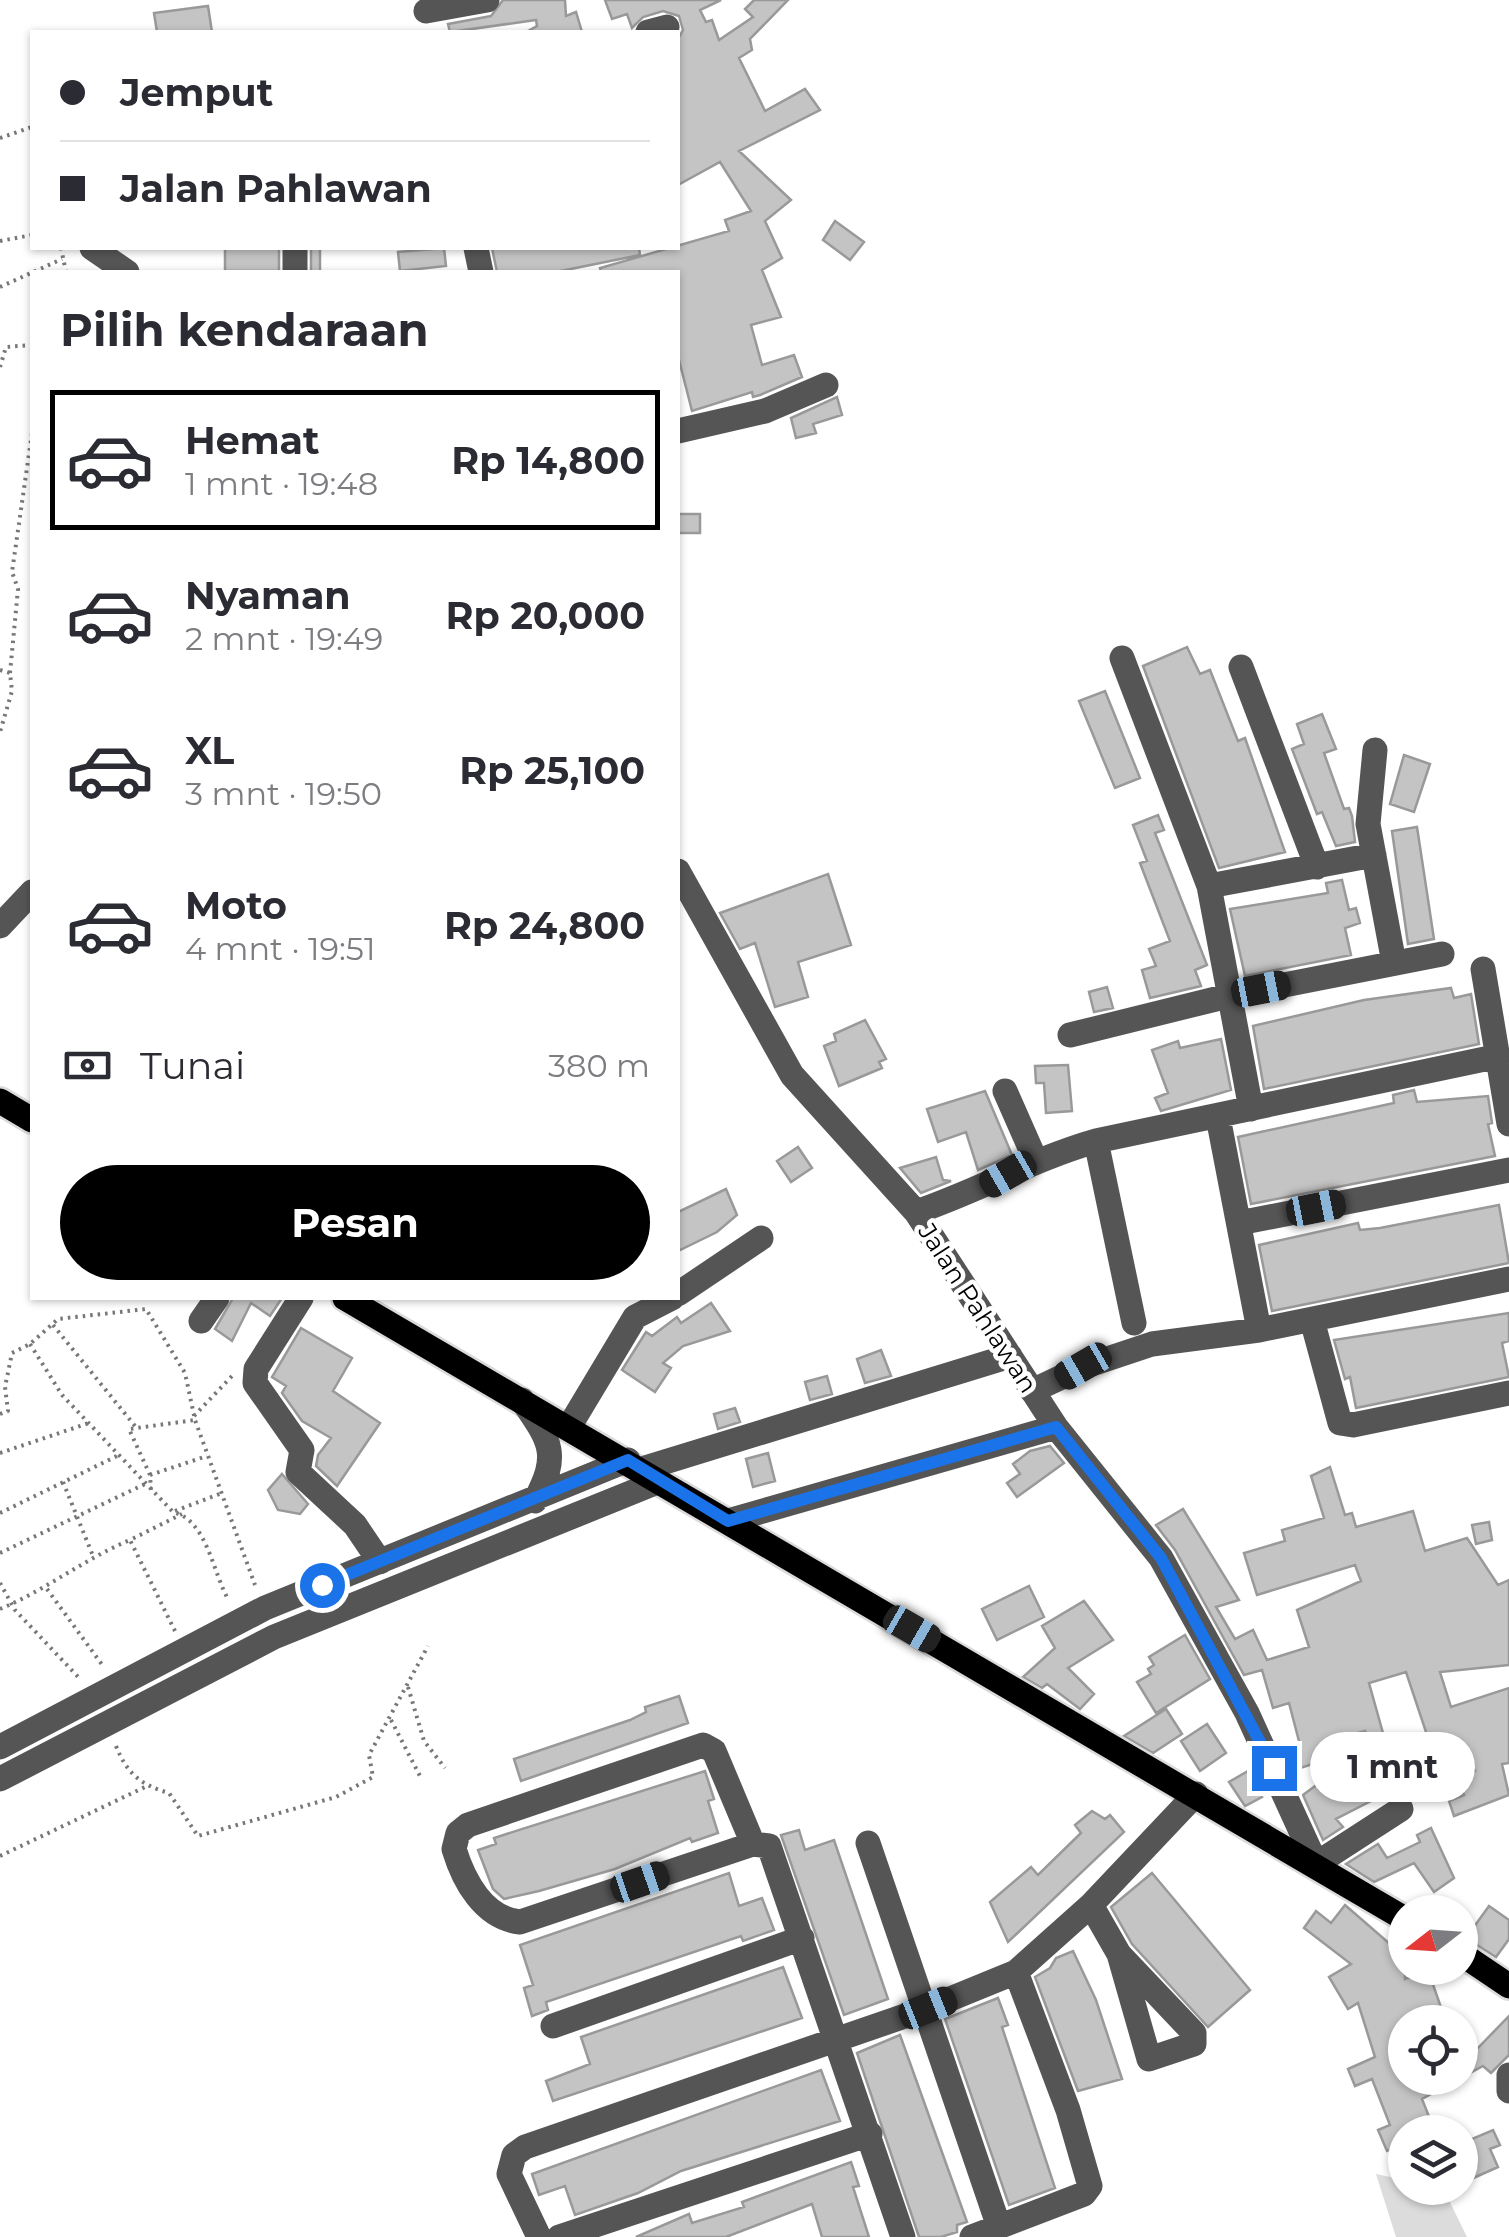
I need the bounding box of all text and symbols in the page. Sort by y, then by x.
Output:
text: Jemput [120,69,273,116]
text: Jalan Pahlawan [120,165,432,212]
text: Pilih kendaraan [60,302,429,357]
icon: car [65,415,155,505]
text: Hemat [185,417,320,464]
text: Rp 14,800 [451,437,645,484]
text: 1 mnt · 19:48 [185,464,378,503]
icon: car [65,570,155,660]
text: Nyaman [185,572,351,619]
text: Rp 20,000 [446,592,645,639]
text: 2 mnt · 19:49 [185,619,383,658]
icon: car [65,725,155,815]
text: XL [185,727,234,774]
text: Rp 25,100 [459,747,645,794]
text: 3 mnt · 19:50 [185,774,382,813]
icon: car [65,880,155,970]
text: Moto [185,882,287,929]
text: Rp 24,800 [444,902,645,949]
text: 4 mnt · 19:51 [185,929,375,968]
car [1229,969,1293,1009]
icon: cash [60,1038,115,1093]
text: Tunai [140,1042,245,1089]
text: 380 m [548,1046,650,1085]
car [975,1146,1041,1202]
button: Pesan [60,1165,650,1280]
car [1284,1188,1348,1228]
street label: Jalan Pahlawan [912,1217,1044,1398]
car [1050,1338,1116,1394]
route start [300,1563,345,1608]
car [879,1601,945,1657]
callout: 1 mnt [1309,1733,1474,1803]
route end [1252,1746,1297,1791]
text: 1 mnt [1347,1747,1438,1786]
car [607,1858,673,1906]
north arrow [1388,1895,1478,1985]
map controls [1388,1895,1478,2205]
car [895,1983,961,2033]
button: locate [1388,2005,1478,2095]
button: layers [1388,2115,1478,2205]

